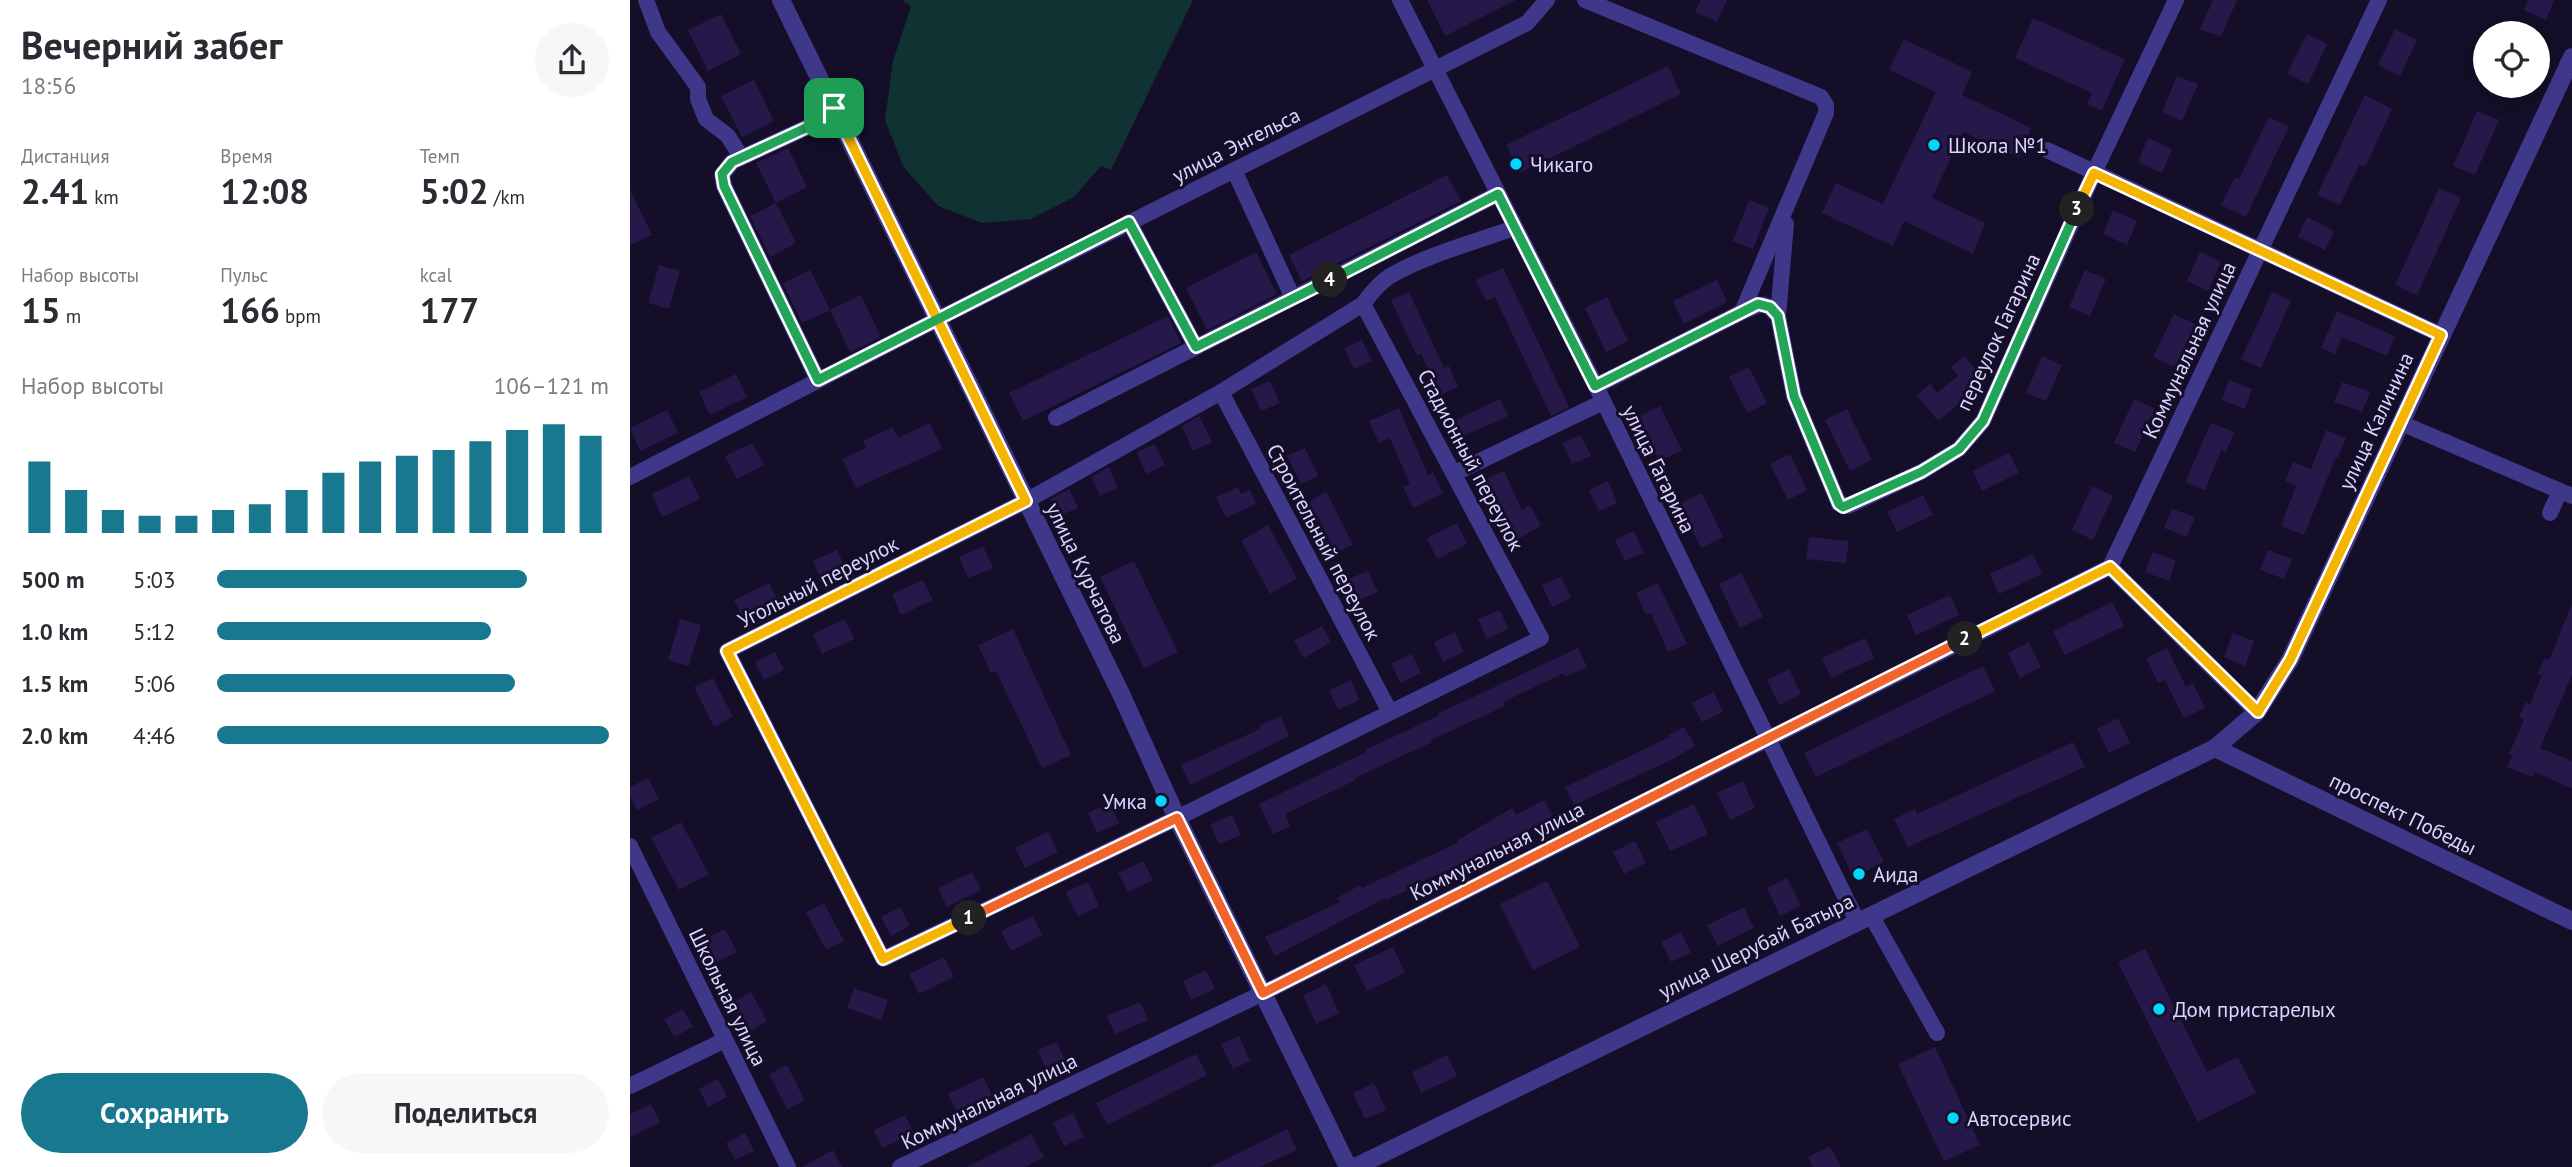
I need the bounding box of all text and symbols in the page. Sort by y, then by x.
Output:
text: Вечерний забег [21,20,282,69]
map controls [2473,21,2550,98]
button: locate [2473,21,2550,98]
button: share [535,23,609,97]
text: 18:56 [21,71,76,100]
pin [804,78,864,138]
icon: arrive [815,89,853,127]
street label: улица Энгельса [1167,101,1305,189]
place label: Школа №1 [1948,132,2047,159]
marker: Школа №1 [1926,137,1942,153]
text: Дистанция [21,144,109,168]
text: Время [220,144,273,168]
text: Темп [420,144,460,168]
place label: Чикаго [1530,151,1593,178]
marker: Чикаго [1508,156,1524,172]
text: 2.41 [21,168,89,214]
text: 12:08 [220,168,309,214]
text: 5:02 [420,168,489,214]
text: km [89,185,119,209]
text: /km [489,185,525,209]
pin: 3 [2060,192,2094,227]
text: 3 [2071,196,2082,220]
street label: переулок Гагарина [1950,249,2046,415]
street label: Коммунальная улица [2136,257,2242,443]
pin: 4 [1312,262,1348,298]
text: Набор высоты [21,263,139,287]
text: Пульс [220,263,268,287]
text: kcal [420,263,452,287]
text: 4 [1324,267,1335,291]
text: 15 [21,287,61,333]
text: 166 [220,287,280,333]
text: 177 [420,287,479,333]
text: m [61,304,81,328]
text: bpm [280,304,321,328]
street label: улица Калинина [2332,348,2420,494]
street label: Стадионный переулок [1412,364,1530,556]
text: Набор высоты [21,371,164,400]
text: 106–121 m [494,371,609,400]
street label: улица Гагарина [1616,401,1702,537]
street label: Строительный переулок [1261,439,1387,645]
street label: улица Курчатова [1040,498,1132,648]
street label: Угольный переулок [733,530,903,634]
text: 500 m [21,565,84,594]
text: 5:03 [133,565,176,594]
text: 1.0 km [21,617,88,646]
text: 5:12 [133,617,176,646]
pin: 2 [1948,622,1982,656]
text: 2 [1959,626,1970,650]
text: 1.5 km [21,669,88,698]
text: 5:06 [133,669,176,698]
text: 2.0 km [21,721,88,750]
text: 4:46 [133,721,176,750]
street label: проспект Победы [2325,767,2481,861]
place label: Умка [1102,788,1147,815]
marker: Умка [1153,793,1169,809]
street label: Коммунальная улица [1405,795,1589,907]
place label: Аида [1873,861,1919,888]
marker: Аида [1851,866,1867,882]
street label: улица Шерубай Батыра [1654,887,1858,1005]
pin: 1 [952,900,986,936]
text: 1 [963,905,974,929]
street label: Школьная улица [683,923,773,1071]
place label: Дом пристарелых [2173,996,2336,1023]
marker: Дом пристарелых [2151,1001,2167,1017]
street label: Коммунальная улица [897,1047,1081,1155]
button: Сохранить [21,1073,308,1153]
button: Поделиться [322,1073,609,1153]
place label: Автосервис [1967,1105,2071,1132]
marker: Автосервис [1945,1110,1961,1126]

